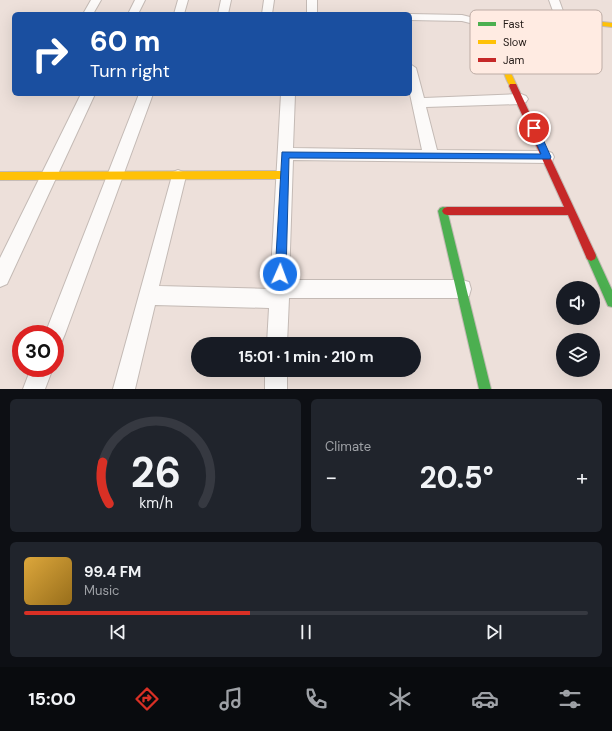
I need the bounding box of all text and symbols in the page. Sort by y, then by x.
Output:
legend [470,10,602,74]
text: Fast [503,17,524,31]
text: 60 m [90,23,160,60]
icon: right [24,28,76,80]
text: Slow [503,35,527,49]
text: Jam [503,53,524,67]
text: Turn right [90,59,170,83]
pin [517,111,551,145]
icon: arrive [523,117,545,139]
position arrow [259,253,301,295]
map controls [556,281,600,377]
button: sound [556,281,600,325]
speed limit sign: 30 [12,325,64,377]
button: layers [556,333,600,377]
text: 15:01 · 1 min · 210 m [238,347,374,367]
text: Climate [325,438,371,455]
text: 26 [130,445,181,499]
text: 20.5° [419,458,494,497]
text: − [325,463,337,492]
text: + [576,463,588,492]
text: km/h [139,493,172,511]
text: 99.4 FM [84,562,141,582]
text: Music [84,582,119,599]
icon: previous [107,621,129,643]
icon: pause [295,621,317,643]
icon: next [483,621,505,643]
icon: directions [133,685,161,713]
icon: music [217,685,245,713]
icon: phone [302,685,330,713]
icon: climate [386,685,414,713]
icon: car [471,685,499,713]
icon: filters [556,685,584,713]
text: 15:00 [28,687,76,711]

